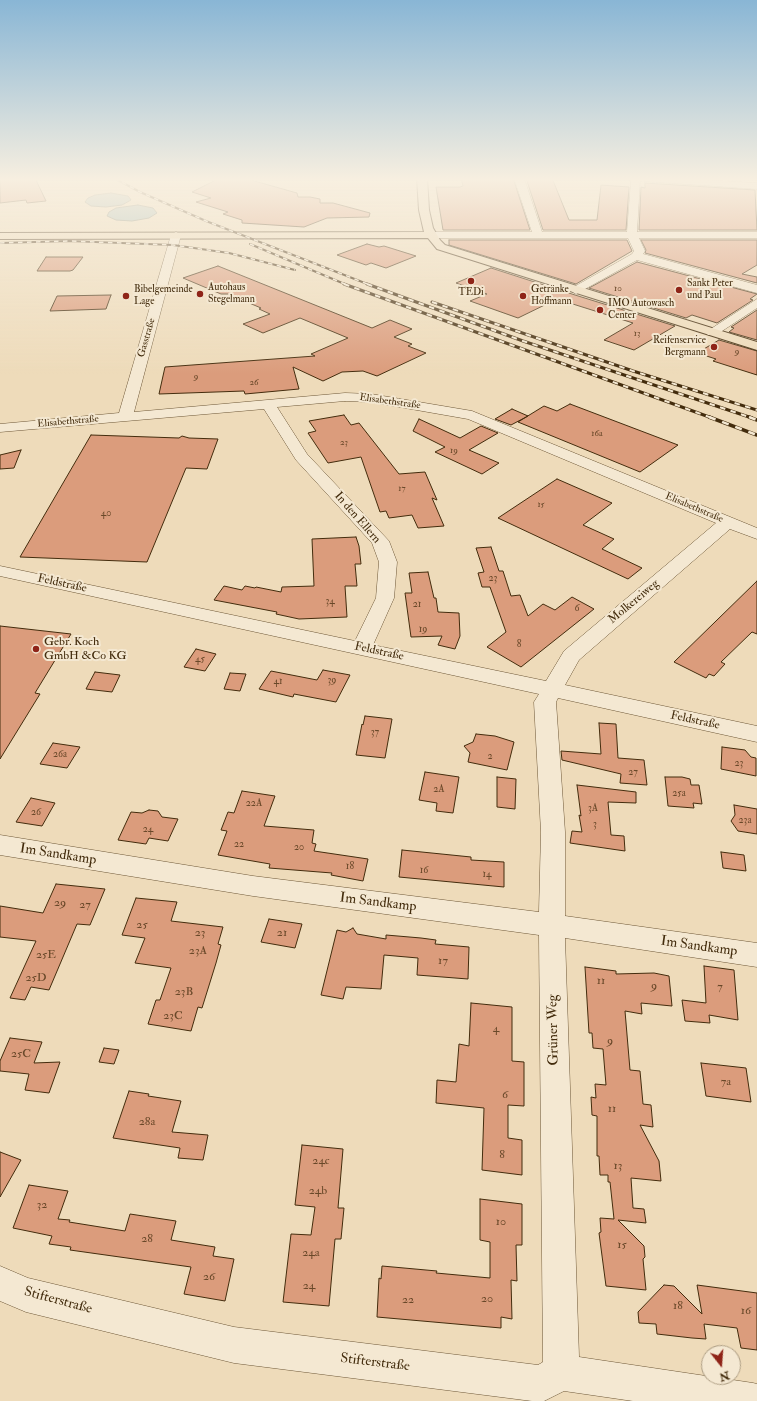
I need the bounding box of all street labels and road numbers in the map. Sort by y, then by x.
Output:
street label: Gasstraße [136,317,158,359]
street label: Elisabethstraße [359,392,421,412]
street label: Elisabethstraße [37,413,99,431]
street label: In den Ellern [331,489,383,547]
street label: Elisabethstraße [663,490,725,526]
street label: Feldstraße [36,572,88,596]
street label: Molkereiweg [606,577,662,627]
street label: Feldstraße [353,640,405,664]
street label: Feldstraße [669,709,721,733]
street label: Im Sandkamp [19,841,97,869]
street label: Im Sandkamp [339,890,417,916]
street label: Im Sandkamp [660,933,738,961]
street label: Grüner Weg [545,994,563,1066]
street label: Stifterstraße [22,1284,94,1318]
street label: Stifterstraße [339,1350,411,1376]

